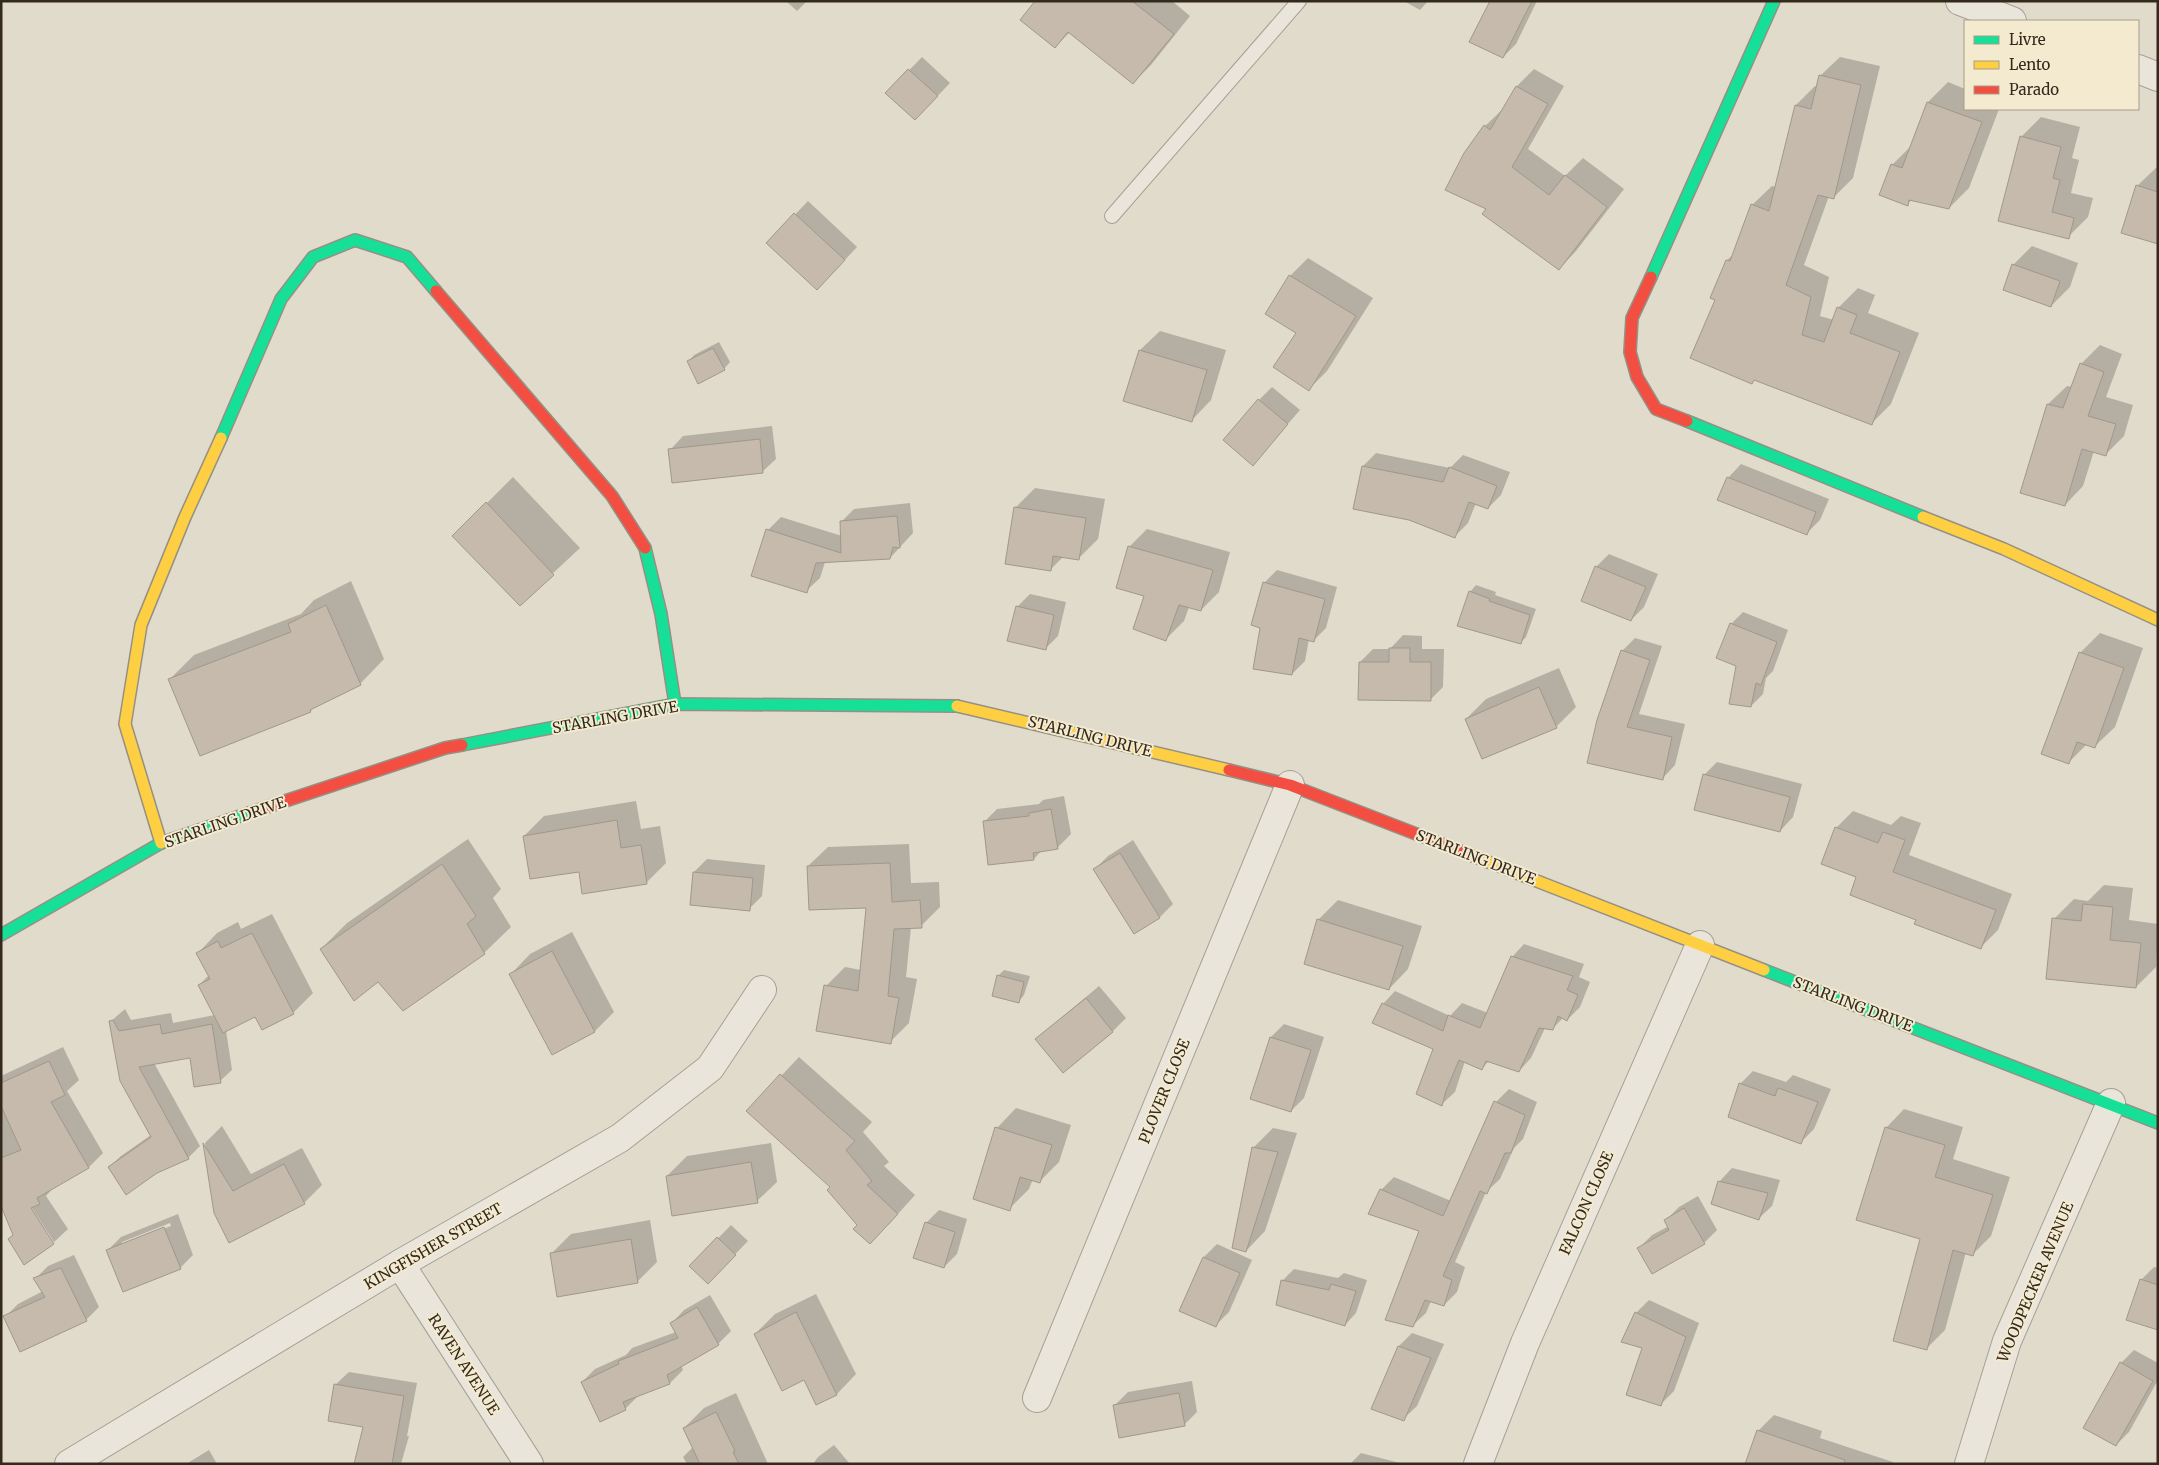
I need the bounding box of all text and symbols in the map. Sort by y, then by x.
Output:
legend [1964,20,2139,110]
text: Livre [2009,30,2046,49]
text: Lento [2009,55,2051,74]
text: Parado [2009,80,2059,99]
street label: STARLING DRIVE [551,697,680,737]
street label: STARLING DRIVE [1026,711,1154,761]
street label: STARLING DRIVE [162,792,289,852]
street label: STARLING DRIVE [1413,825,1539,889]
street label: STARLING DRIVE [1790,972,1916,1036]
street label: PLOVER CLOSE [1134,1035,1194,1146]
street label: FALCON CLOSE [1555,1148,1618,1258]
street label: KINGFISHER STREET [360,1198,506,1293]
street label: WOODPECKER AVENUE [1992,1198,2078,1366]
street label: RAVEN AVENUE [424,1310,504,1418]

